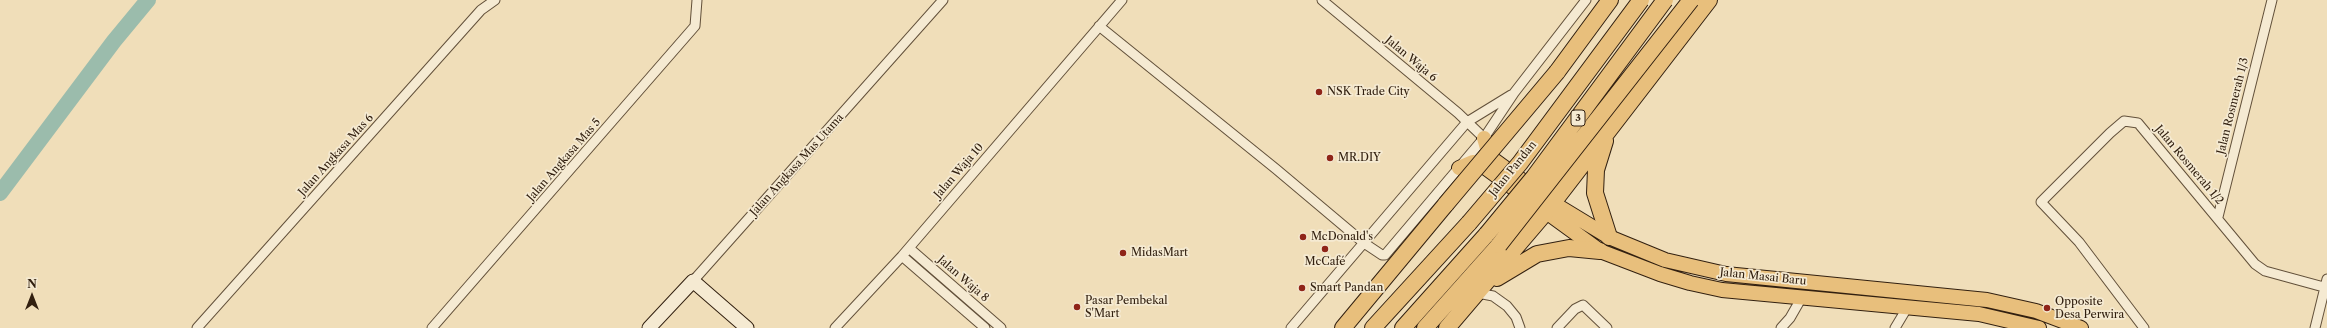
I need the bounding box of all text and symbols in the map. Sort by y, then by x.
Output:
street label: Jalan Waja 6 [1382,34,1440,84]
street label: Jalan Rosmerah 1/3 [2215,56,2251,156]
place label: NSK Trade City [1327,85,1410,99]
marker: NSK Trade City [1314,87,1324,97]
road number: 3 [1571,110,1585,126]
street label: Jalan Angkasa Mas 6 [296,111,376,199]
street label: Jalan Angkasa Mas Utama [748,111,846,219]
street label: Jalan Angkasa Mas 5 [524,116,604,204]
street label: Jalan Rosmerah 1/2 [2152,123,2226,207]
street label: Jalan Pandan [1487,139,1539,199]
street label: Jalan Waja 10 [931,141,987,201]
place label: MR.DIY [1338,151,1381,165]
marker: MR.DIY [1325,153,1335,163]
place label: McDonald's [1311,230,1373,244]
marker: McDonald's [1298,232,1308,242]
marker: McCafé [1320,244,1330,254]
place label: MidasMart [1131,246,1188,260]
marker: MidasMart [1118,248,1128,258]
street label: Jalan Waja 8 [935,253,991,305]
place label: McCafé [1305,255,1345,269]
street label: Jalan Masai Baru [1719,266,1807,288]
north arrow [12,276,52,316]
text: N [27,277,37,291]
place label: Smart Pandan [1310,281,1383,295]
marker: Smart Pandan [1297,283,1307,293]
place label: Pasar Pembekal S'Mart [1085,294,1167,320]
place label: Opposite Desa Perwira [2055,295,2124,321]
marker: Pasar Pembekal S'Mart [1072,302,1082,312]
marker: Opposite Desa Perwira [2042,303,2052,313]

